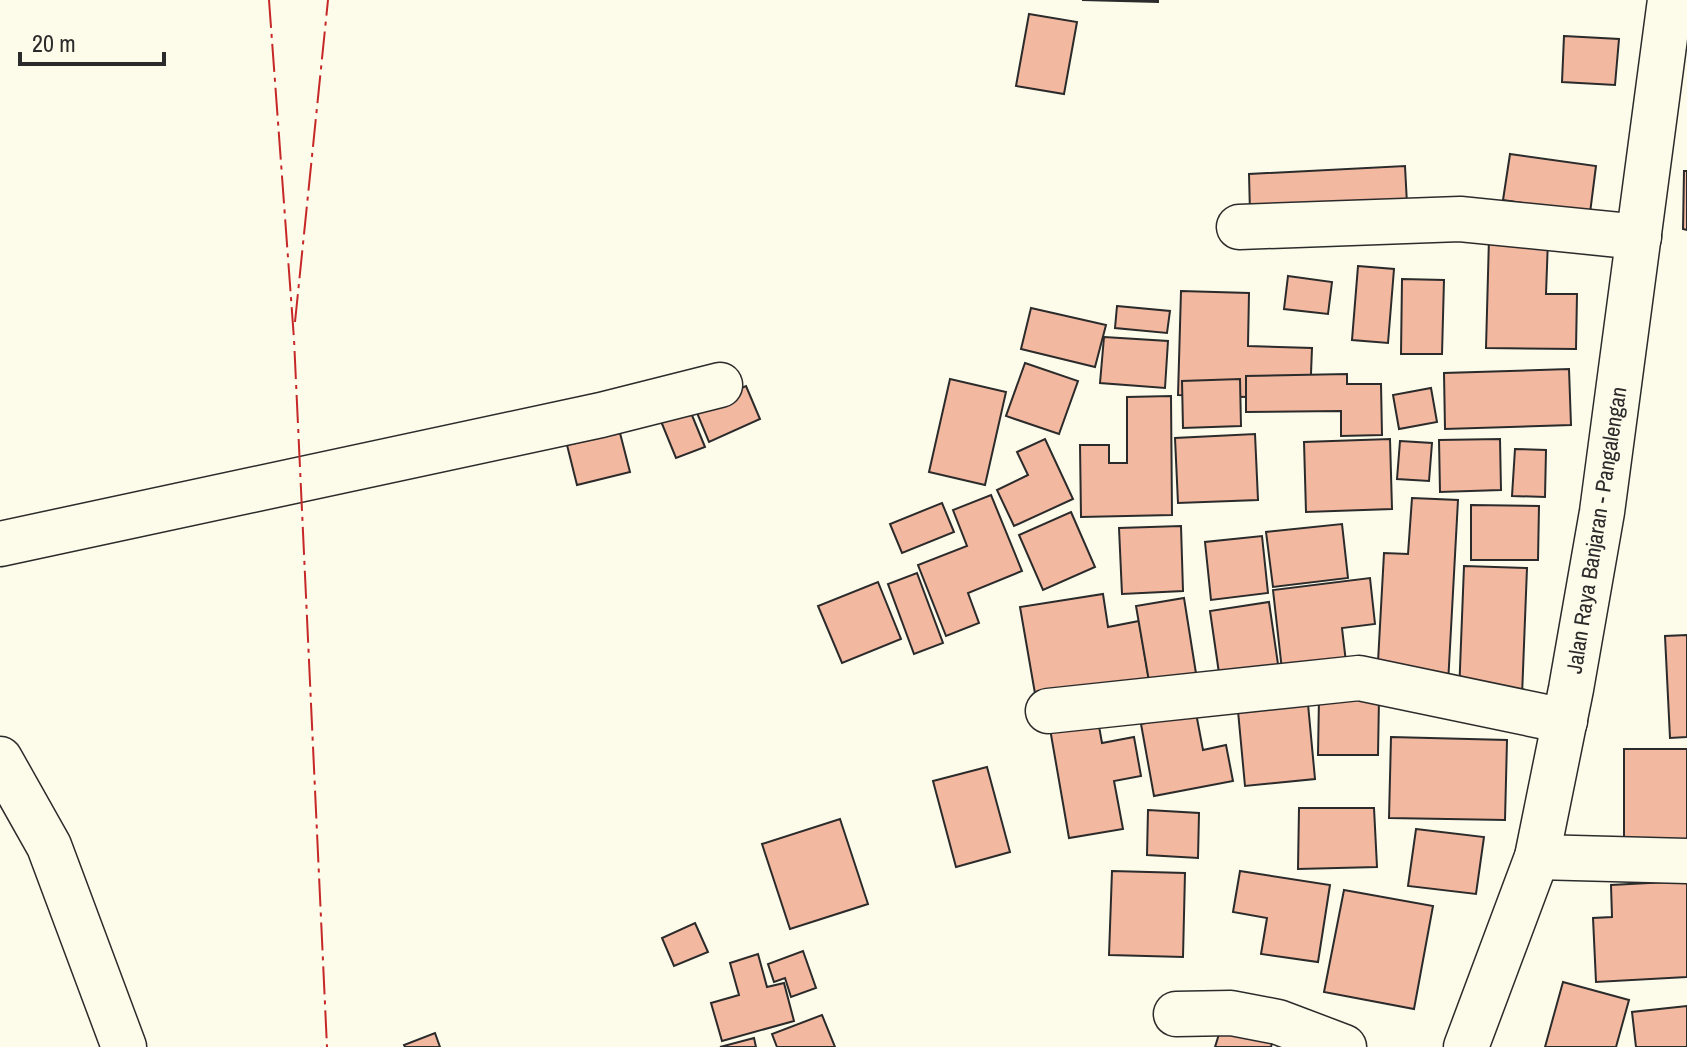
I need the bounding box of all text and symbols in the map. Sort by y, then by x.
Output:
scale bar [20,16,164,66]
text: 20 m [32,27,76,59]
street label: Jalan Raya Banjaran - Pangalengan [1559,385,1633,675]

